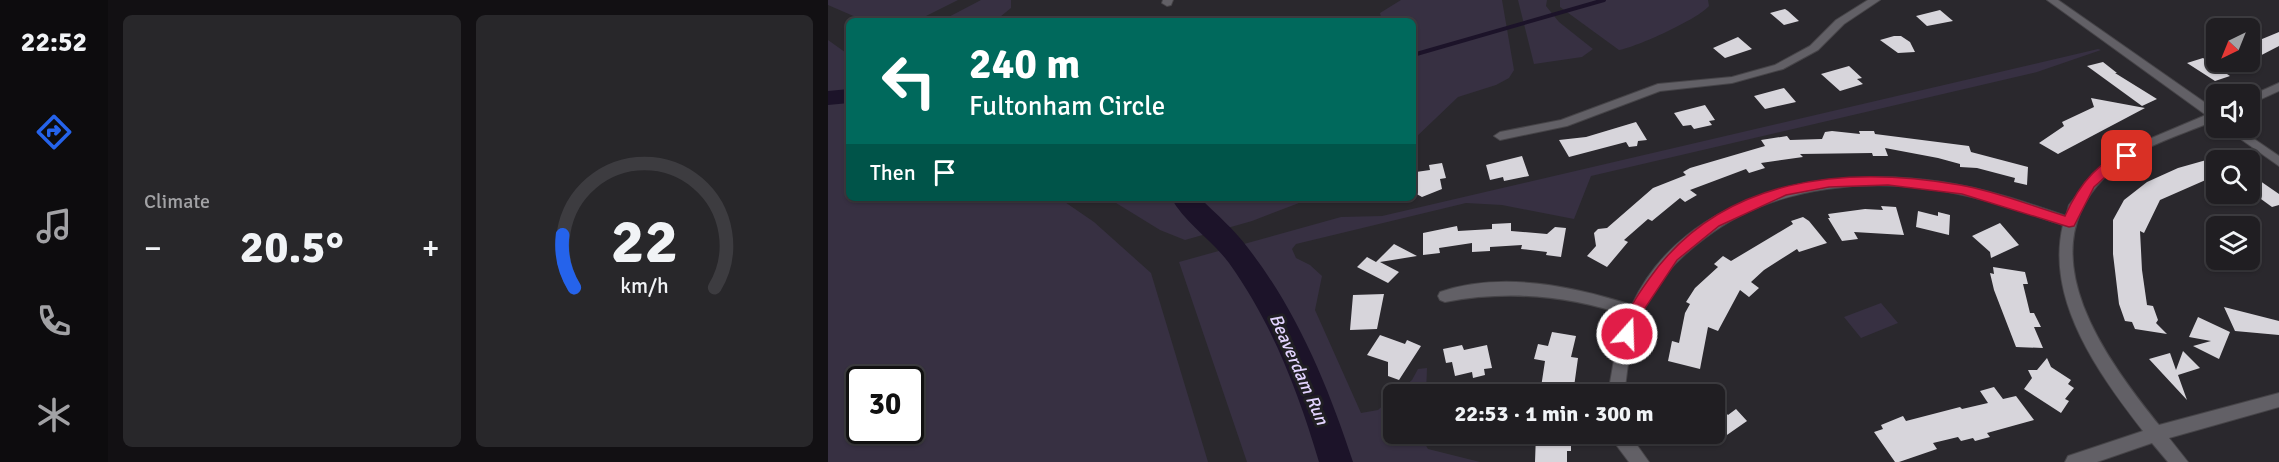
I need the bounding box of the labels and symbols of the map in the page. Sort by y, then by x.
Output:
north arrow [2206,18,2260,72]
pin [2101,130,2152,181]
position arrow [1595,302,1659,366]
water label: Beaverdam Run [1265,310,1334,429]
speed limit sign: 30 [846,366,924,444]

